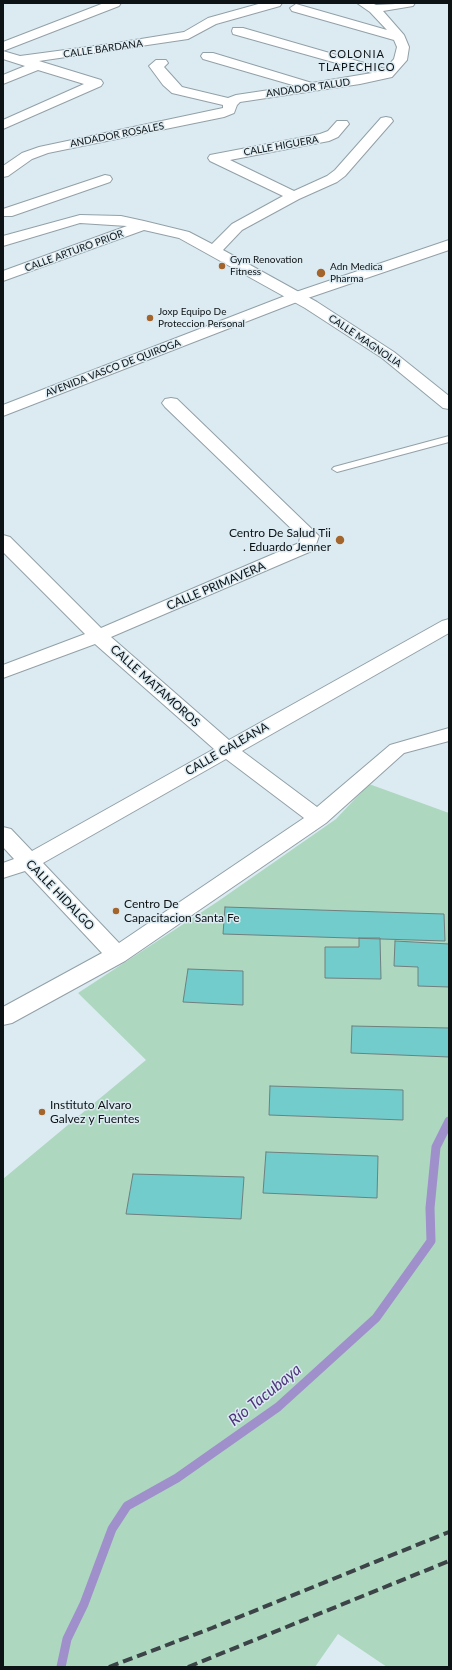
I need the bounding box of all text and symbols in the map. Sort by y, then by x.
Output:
street label: CALLE BARDANA [63,37,143,61]
district label: COLONIA TLAPECHICO [318,47,396,73]
street label: ANDADOR TALUD [265,76,351,100]
street label: ANDADOR ROSALES [69,120,165,150]
street label: CALLE HIGUERA [243,133,319,159]
street label: CALLE ARTURO PRIOR [23,228,125,274]
place label: Gym Renovation Fitness [230,254,303,278]
marker: Gym Renovation Fitness [217,261,227,271]
place label: Adn Medica Pharma [330,261,383,284]
marker: Adn Medica Pharma [315,267,327,279]
place label: Joxp Equipo De Proteccion Personal [158,306,245,330]
street label: CALLE MAGNOLIA [326,312,404,370]
marker: Joxp Equipo De Proteccion Personal [145,313,155,323]
street label: AVENIDA VASCO DE QUIROGA [44,337,182,399]
place label: Centro De Salud Tii . Eduardo Jenner [229,526,331,554]
marker: Centro De Salud Tii . Eduardo Jenner [334,534,346,546]
street label: CALLE PRIMAVERA [164,559,268,613]
street label: CALLE MATAMOROS [107,642,203,730]
street label: CALLE GALEANA [183,719,271,779]
street label: CALLE HIDALGO [23,857,97,933]
place label: Centro De Capacitacion Santa Fe [124,897,240,925]
marker: Centro De Capacitacion Santa Fe [111,906,121,916]
place label: Instituto Alvaro Galvez y Fuentes [50,1098,139,1126]
marker: Instituto Alvaro Galvez y Fuentes [37,1107,47,1117]
water label: Río Tacubaya [225,1360,305,1430]

